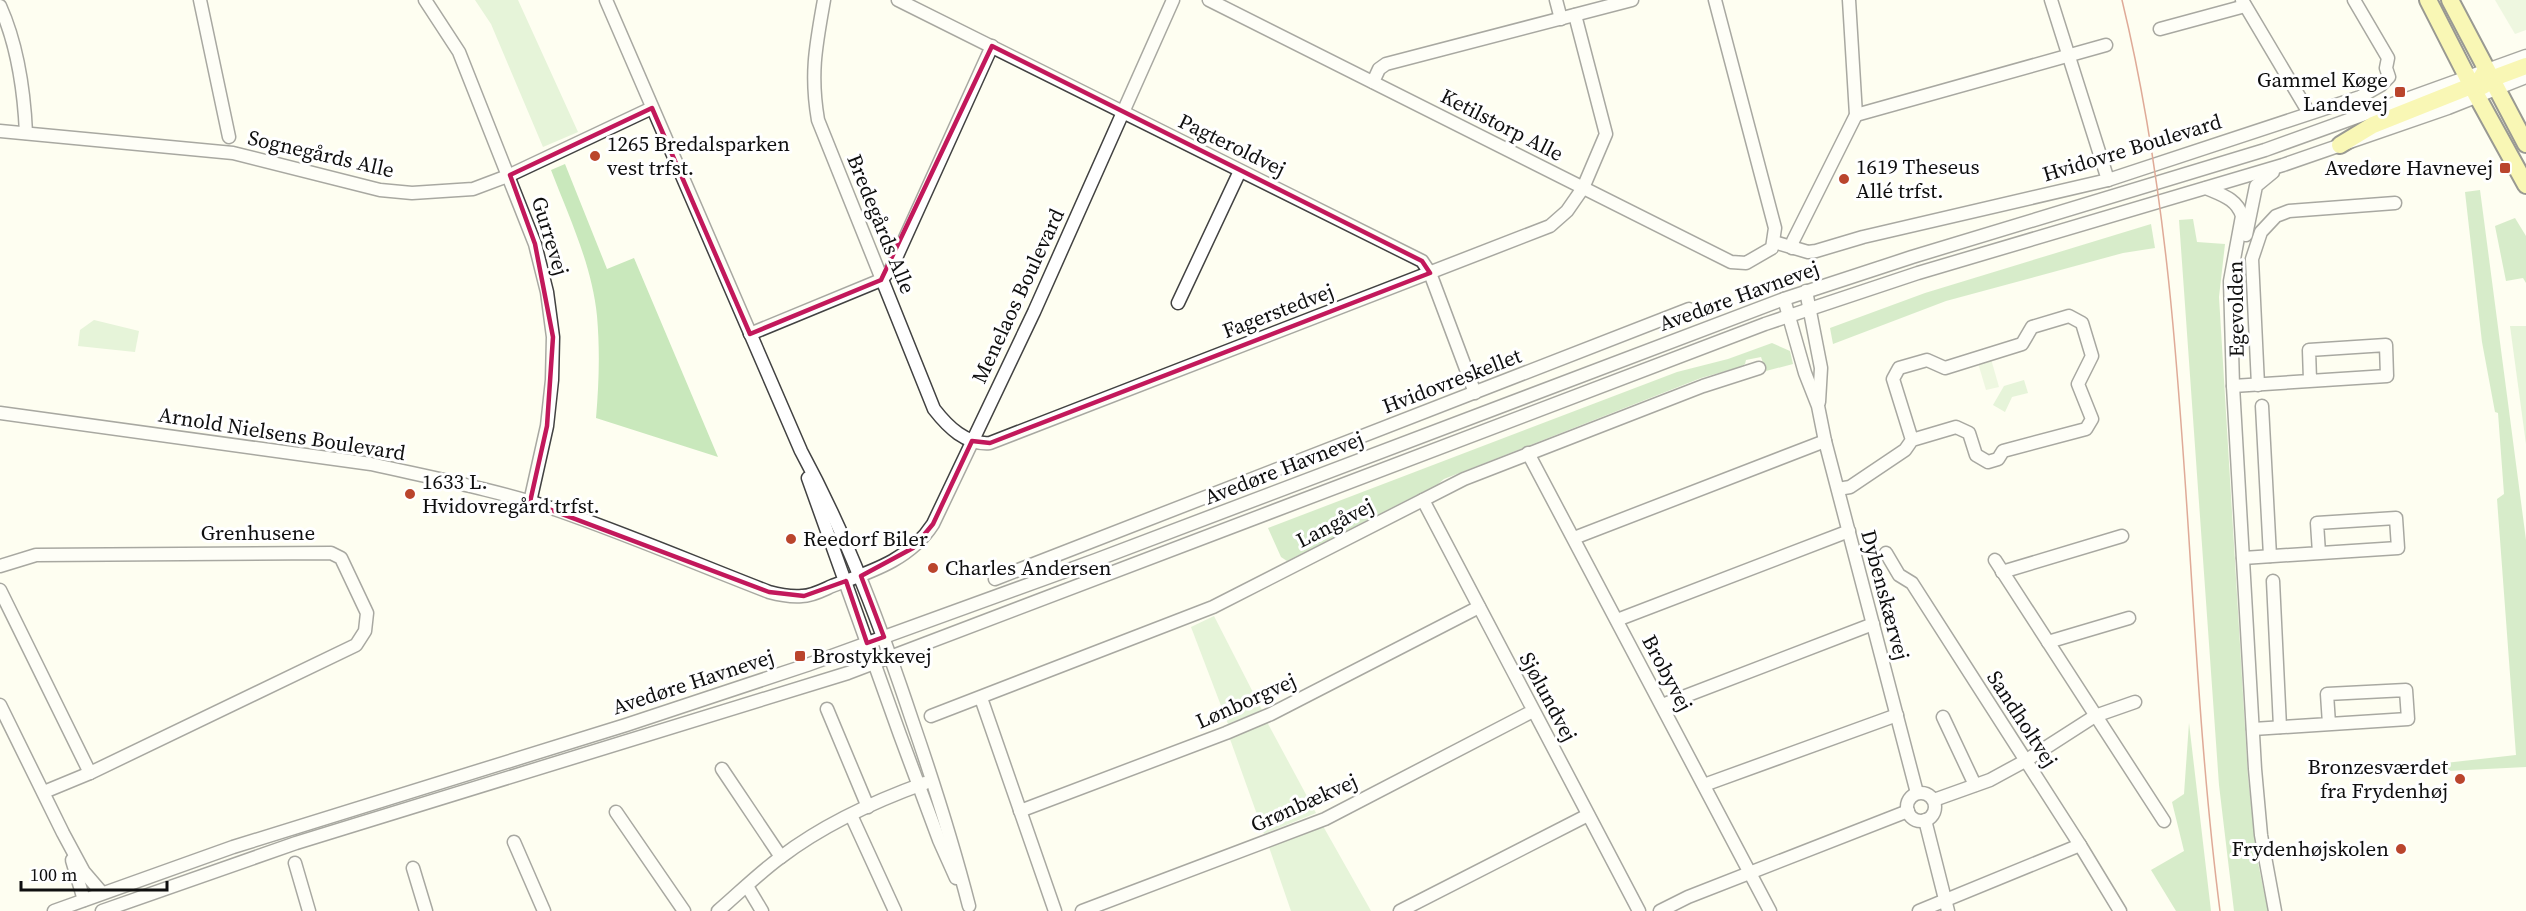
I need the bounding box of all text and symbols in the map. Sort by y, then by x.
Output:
place label: Gammel Køge Landevej [2257,65,2388,118]
street label: Ketilstorp Alle [1436,81,1569,168]
marker: Gammel Køge Landevej [2393,85,2407,99]
street label: Pagteroldvej [1174,106,1291,183]
street label: Hvidovre Boulevard [2039,106,2225,189]
street label: Sognegårds Alle [245,123,397,184]
place label: 1265 Bredalsparken vest trfst. [607,129,790,182]
marker: 1265 Bredalsparken vest trfst. [588,149,602,163]
street label: Bredegårds Alle [840,150,923,298]
place label: 1619 Theseus Allé trfst. [1856,152,1980,205]
place label: Avedøre Havnevej [2325,153,2493,182]
marker: Avedøre Havnevej [2498,161,2512,175]
marker: 1619 Theseus Allé trfst. [1837,172,1851,186]
street label: Gurrevej [525,193,576,279]
street label: Menelaos Boulevard [964,204,1071,388]
street label: Avedøre Havnevej [1655,253,1823,338]
street label: Egevolden [2220,260,2251,358]
street label: Fagerstedvej [1218,276,1338,345]
street label: Hvidovreskellet [1378,341,1526,420]
street label: Arnold Nielsens Boulevard [156,400,408,467]
street label: Avedøre Havnevej [1200,424,1368,511]
place label: 1633 L. Hvidovregård trfst. [422,467,600,520]
marker: 1633 L. Hvidovregård trfst. [403,487,417,501]
street label: Langåvej [1291,491,1378,554]
street label: Grenhusene [201,518,315,547]
place label: Reedorf Biler [803,524,928,553]
street label: Dybenskærvej [1854,527,1917,663]
marker: Reedorf Biler [784,532,798,546]
place label: Charles Andersen [945,553,1112,582]
marker: Charles Andersen [926,561,940,575]
street label: Brobyvej [1635,629,1700,716]
place label: Brostykkevej [812,641,931,670]
street label: Avedøre Havnevej [608,642,777,721]
street label: Sjølundvej [1513,647,1584,747]
marker: Brostykkevej [793,649,807,663]
street label: Sandholtvej [1980,665,2065,773]
street label: Lønborgvej [1191,666,1300,736]
place label: Bronzesværdet fra Frydenhøj [2308,752,2448,805]
street label: Grønbækvej [1246,766,1362,839]
marker: Bronzesværdet fra Frydenhøj [2453,772,2467,786]
place label: Frydenhøjskolen [2232,834,2389,863]
marker: Frydenhøjskolen [2394,842,2408,856]
scale bar [21,854,166,892]
text: 100 m [30,862,77,887]

